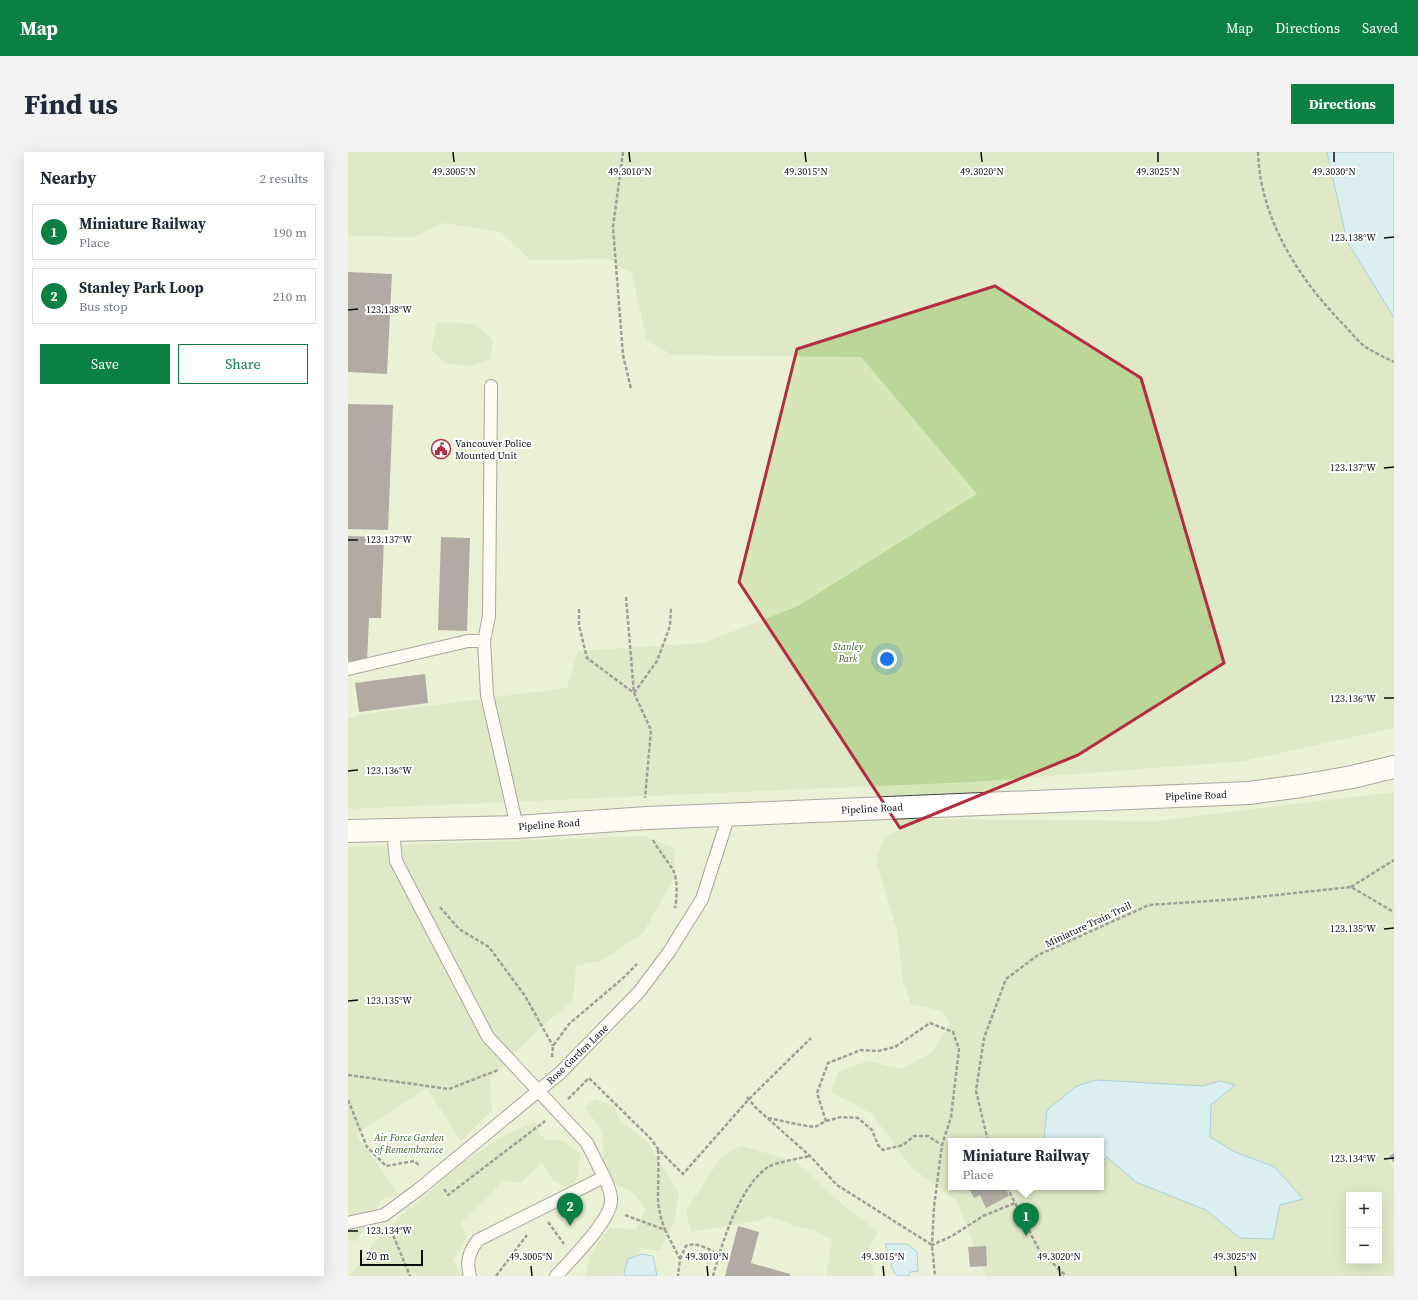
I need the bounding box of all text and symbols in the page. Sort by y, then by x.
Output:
text: Map [20,15,58,41]
text: Map [1226,18,1253,38]
text: Directions [1275,18,1340,38]
text: Saved [1362,18,1398,38]
button: Directions [1291,84,1394,124]
text: Find us [24,85,118,123]
text: 49.3005°N [432,165,476,178]
text: 49.3010°N [608,165,652,178]
text: 49.3015°N [784,165,828,178]
text: 49.3020°N [960,165,1004,178]
text: 49.3025°N [1136,165,1180,178]
text: 49.3030°N [1312,165,1356,178]
text: Nearby [40,166,96,190]
text: 2 results [260,170,308,187]
text: Miniature Railway [79,213,206,234]
text: 1 [50,224,58,241]
text: 190 m [273,224,307,241]
text: 123.138°W [1330,231,1376,244]
text: Place [79,234,110,251]
text: Stanley Park Loop [79,277,204,298]
text: 2 [50,288,58,305]
text: 210 m [273,288,307,305]
text: Bus stop [79,298,128,315]
text: 123.138°W [366,303,412,316]
button: Save [40,344,170,384]
button: Share [178,344,308,384]
place label: Vancouver Police Mounted Unit [455,437,531,462]
public building icon: Vancouver Police Mounted Unit [430,438,452,460]
text: 123.137°W [1330,461,1376,474]
text: 123.137°W [366,533,412,546]
park label: Stanley Park [833,640,863,665]
your location [877,649,897,669]
text: 123.136°W [1330,692,1376,705]
text: 123.136°W [366,764,412,777]
street label: Pipeline Road [1165,788,1227,803]
street label: Pipeline Road [841,800,904,817]
street label: Pipeline Road [518,816,581,833]
street label: Miniature Train Trail [1043,899,1133,950]
text: 123.135°W [1330,922,1376,935]
text: 123.135°W [366,994,412,1007]
street label: Rose Garden Lane [544,1022,611,1087]
park label: Air Force Garden of Remembrance [373,1131,444,1156]
popup [948,1138,1104,1190]
text: Miniature Railway [963,1145,1089,1166]
text: 123.134°W [1330,1152,1376,1165]
text: Place [963,1166,994,1183]
map controls [1346,1192,1382,1264]
button: + [1346,1192,1382,1228]
pin: 2 [557,1193,583,1226]
pin: 1 [1013,1203,1039,1236]
text: 123.134°W [366,1224,412,1237]
button: − [1346,1228,1382,1264]
scale bar [360,1248,423,1267]
text: 20 m [366,1249,389,1264]
text: 49.3005°N [509,1250,553,1263]
text: 49.3010°N [685,1250,729,1263]
text: 49.3015°N [861,1250,905,1263]
text: 49.3020°N [1037,1250,1081,1263]
text: 49.3025°N [1213,1250,1257,1263]

